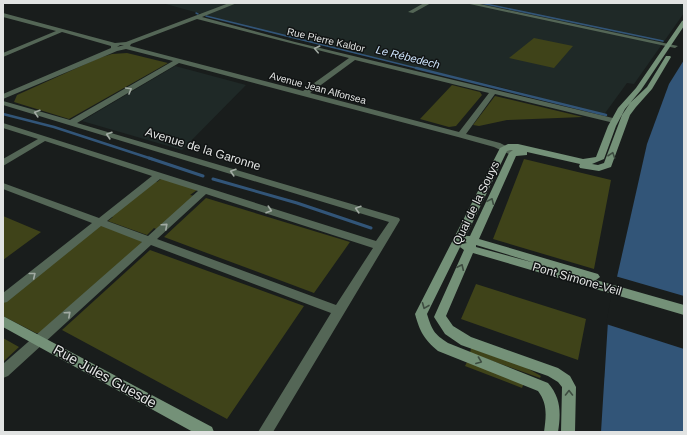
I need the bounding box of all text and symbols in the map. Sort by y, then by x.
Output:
street label: Rue Pierre Kaldor [286,26,367,54]
water label: Le Rébedech [375,43,441,71]
one-way arrow [314,45,320,53]
street label: Avenue Jean Alfonsea [269,70,368,106]
one-way arrow [125,87,132,94]
one-way arrow [34,109,41,118]
street label: Avenue de la Garonne [144,125,263,173]
one-way arrow [106,131,113,140]
one-way arrow [607,152,616,159]
street label: Quai de la Souys [450,159,502,247]
one-way arrow [230,168,237,177]
one-way arrow [486,197,494,205]
one-way arrow [265,205,272,214]
one-way arrow [355,205,362,214]
one-way arrow [160,224,167,231]
street label: Pont Simone-Veil [531,260,623,298]
one-way arrow [456,264,464,272]
one-way arrow [29,272,36,279]
one-way arrow [421,302,429,309]
one-way arrow [64,311,71,318]
street label: Rue Jules Guesde [51,341,159,411]
one-way arrow [476,357,483,365]
one-way arrow [565,390,573,396]

